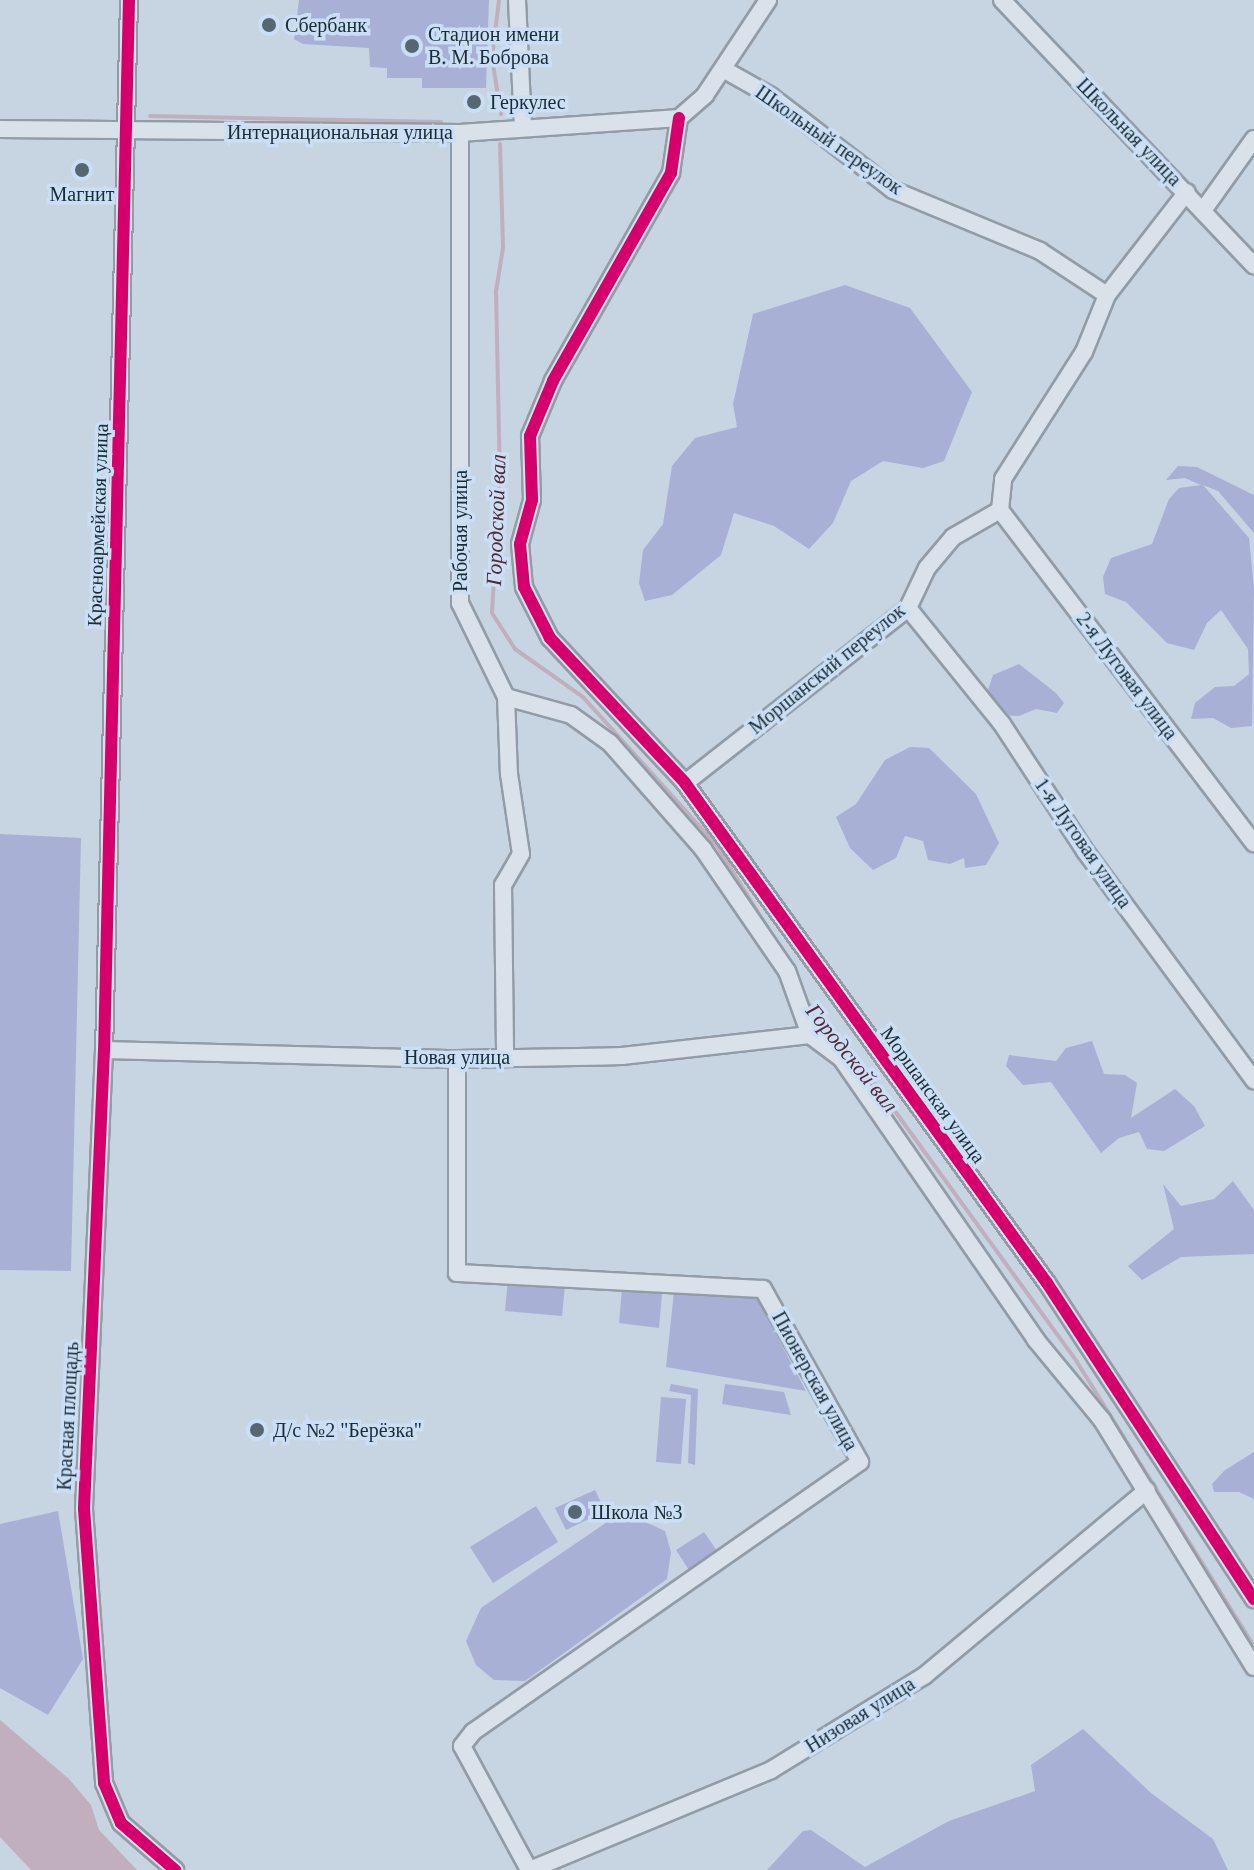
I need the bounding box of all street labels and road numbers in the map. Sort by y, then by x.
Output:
street label: Школьная улица [1071,73,1187,191]
street label: Школьный переулок [751,80,907,200]
street label: Интернациональная улица [227,120,453,144]
street label: Красноармейская улица [82,423,114,627]
street label: Рабочая улица [448,470,472,592]
street label: Моршанский переулок [744,599,910,739]
street label: 2-я Луговая улица [1071,608,1183,744]
street label: 1-я Луговая улица [1029,773,1137,913]
street label: Моршанская улица [875,1022,991,1168]
street label: Новая улица [404,1045,510,1069]
street label: Пионерская улица [767,1307,863,1455]
street label: Красная площадь [52,1341,84,1491]
street label: Низовая улица [801,1672,919,1758]

